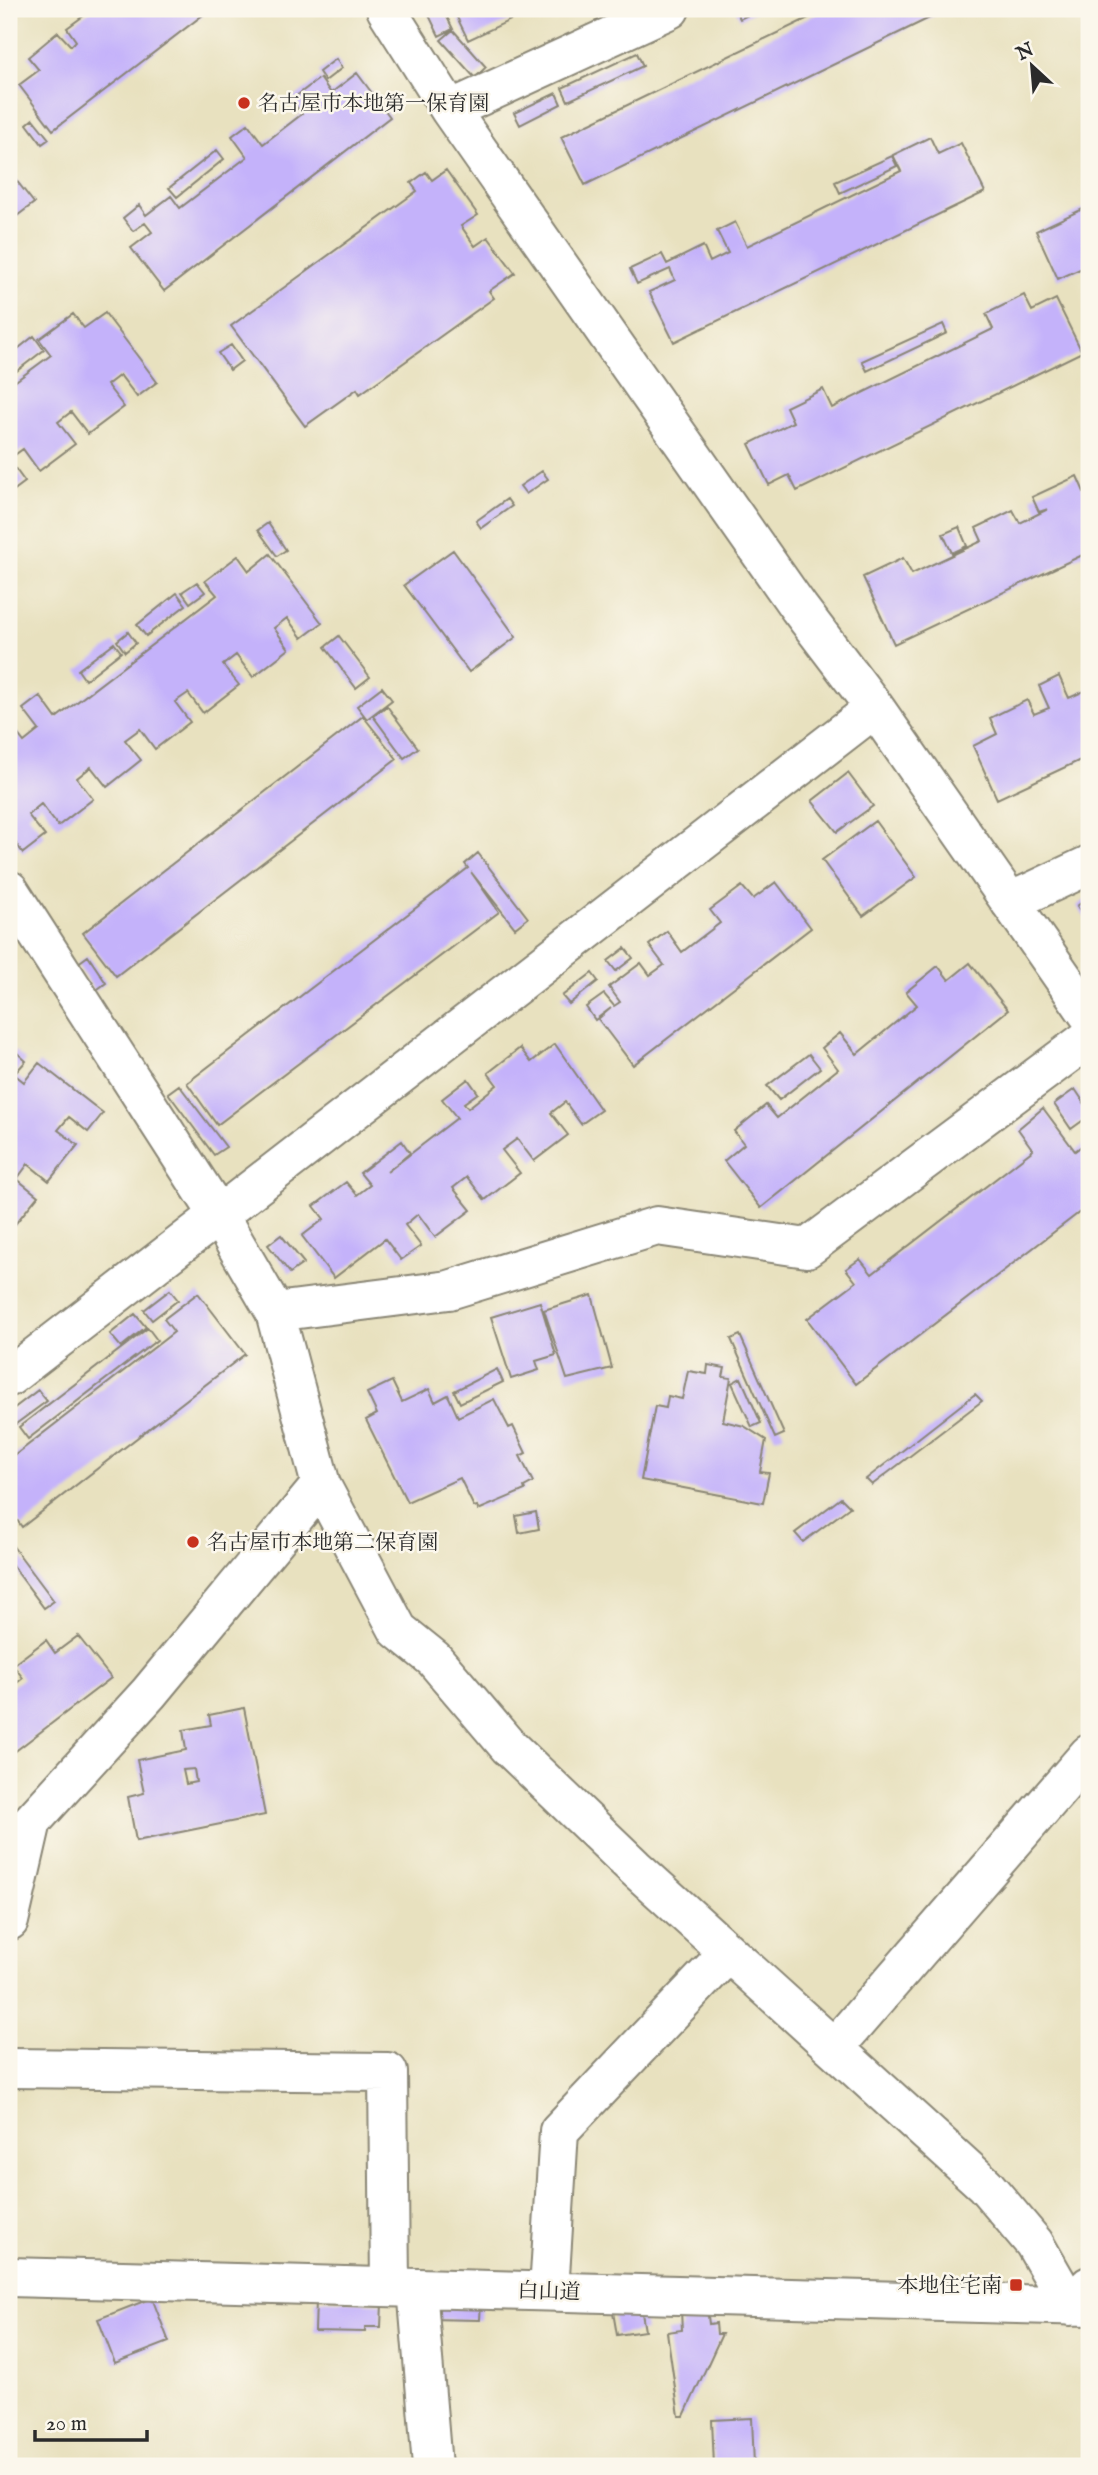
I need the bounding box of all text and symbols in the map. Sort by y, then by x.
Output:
north arrow [996,32,1066,102]
text: N [1012,38,1039,67]
place label: 名古屋市本地第一保育園 [258,91,489,118]
marker: 名古屋市本地第一保育園 [236,95,252,111]
place label: 名古屋市本地第二保育園 [207,1530,438,1557]
marker: 名古屋市本地第二保育園 [185,1534,201,1550]
place label: 本地住宅南 [897,2273,1002,2300]
marker: 本地住宅南 [1008,2277,1024,2293]
street label: 白山道 [517,2278,581,2307]
scale bar [35,2398,147,2442]
text: 20 m [46,2411,87,2438]

